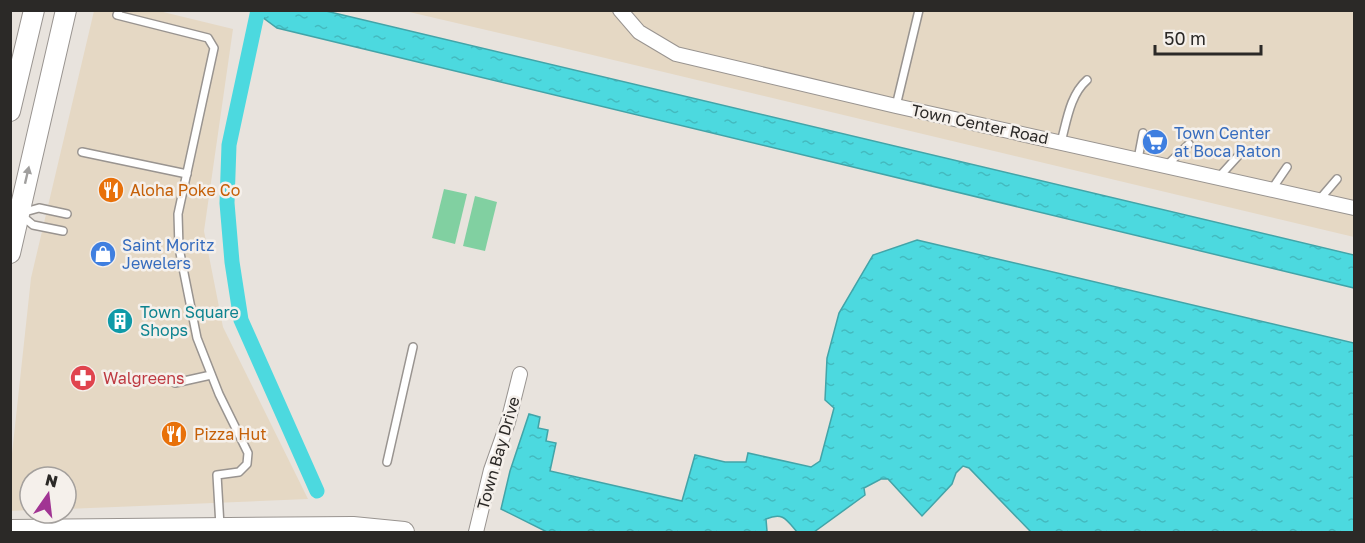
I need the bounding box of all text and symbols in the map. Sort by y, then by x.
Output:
scale bar [1155,18,1262,56]
text: 50 m [1164,27,1206,49]
street label: Town Center Road [910,100,1050,148]
place label: Town Center at Boca Raton [1174,123,1281,161]
supermarket icon: Town Center at Boca Raton [1140,127,1170,157]
one-way arrow [22,166,32,185]
restaurant icon: Aloha Poke Co [96,175,126,205]
place label: Aloha Poke Co [130,180,240,200]
place label: Saint Moritz Jewelers [122,235,214,273]
shop icon: Saint Moritz Jewelers [88,239,118,269]
place label: Town Square Shops [140,302,239,340]
building icon: Town Square Shops [105,306,135,336]
pharmacy icon: Walgreens [68,363,98,393]
place label: Walgreens [103,368,185,388]
street label: Town Bay Drive [472,394,524,512]
restaurant icon: Pizza Hut [159,419,189,449]
place label: Pizza Hut [194,424,267,444]
north arrow [18,465,78,525]
text: N [43,469,60,492]

